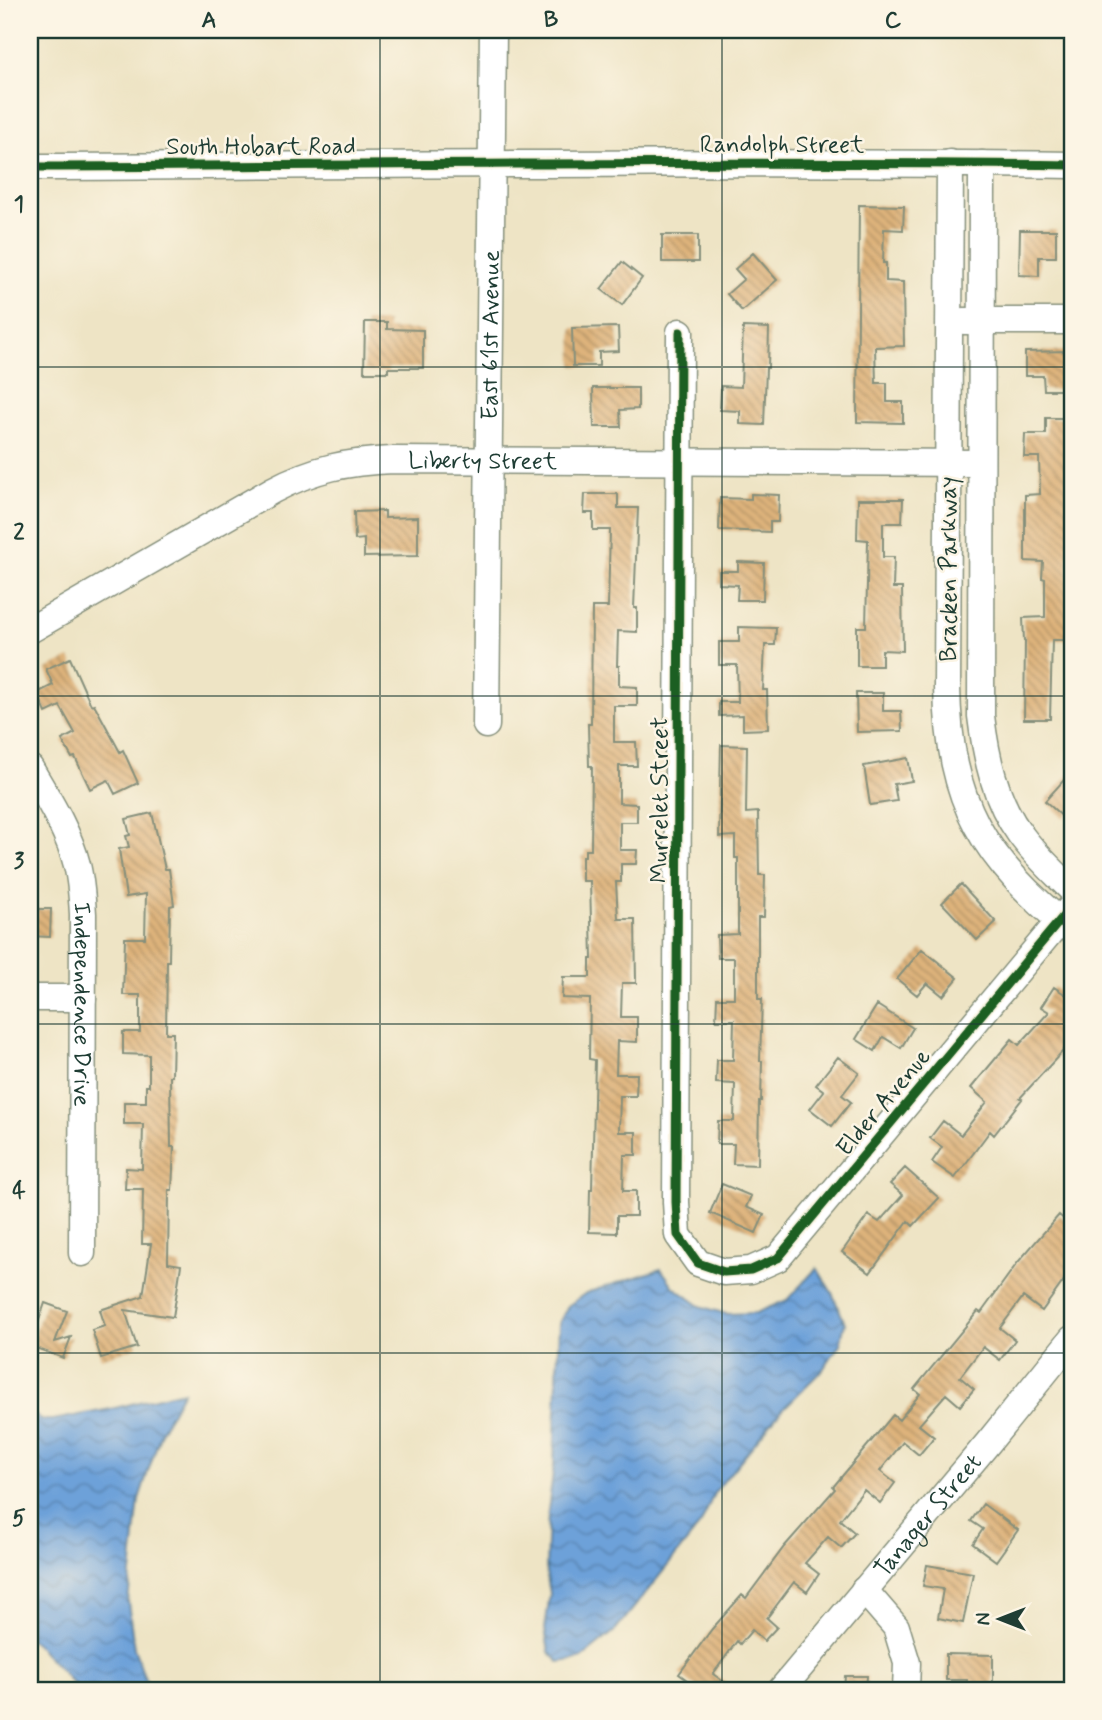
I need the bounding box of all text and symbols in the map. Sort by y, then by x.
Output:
text: A [201,6,217,36]
text: B [544,6,559,36]
text: C [885,6,902,36]
street label: Randolph Street [700,130,864,161]
street label: South Hobart Road [166,132,356,163]
text: 1 [14,190,24,220]
street label: East 61st Avenue [475,250,508,420]
street label: Liberty Street [408,446,557,478]
street label: Bracken Parkway [934,476,965,662]
text: 2 [13,518,25,548]
street label: Murrelet Street [645,717,676,883]
text: 3 [14,847,25,877]
street label: Independence Drive [65,901,97,1107]
street label: Elder Avenue [830,1043,938,1163]
text: 4 [12,1176,26,1206]
street label: Tanager Street [868,1448,989,1585]
text: 5 [12,1504,26,1534]
north arrow [965,1584,1036,1654]
text: N [972,1613,997,1625]

